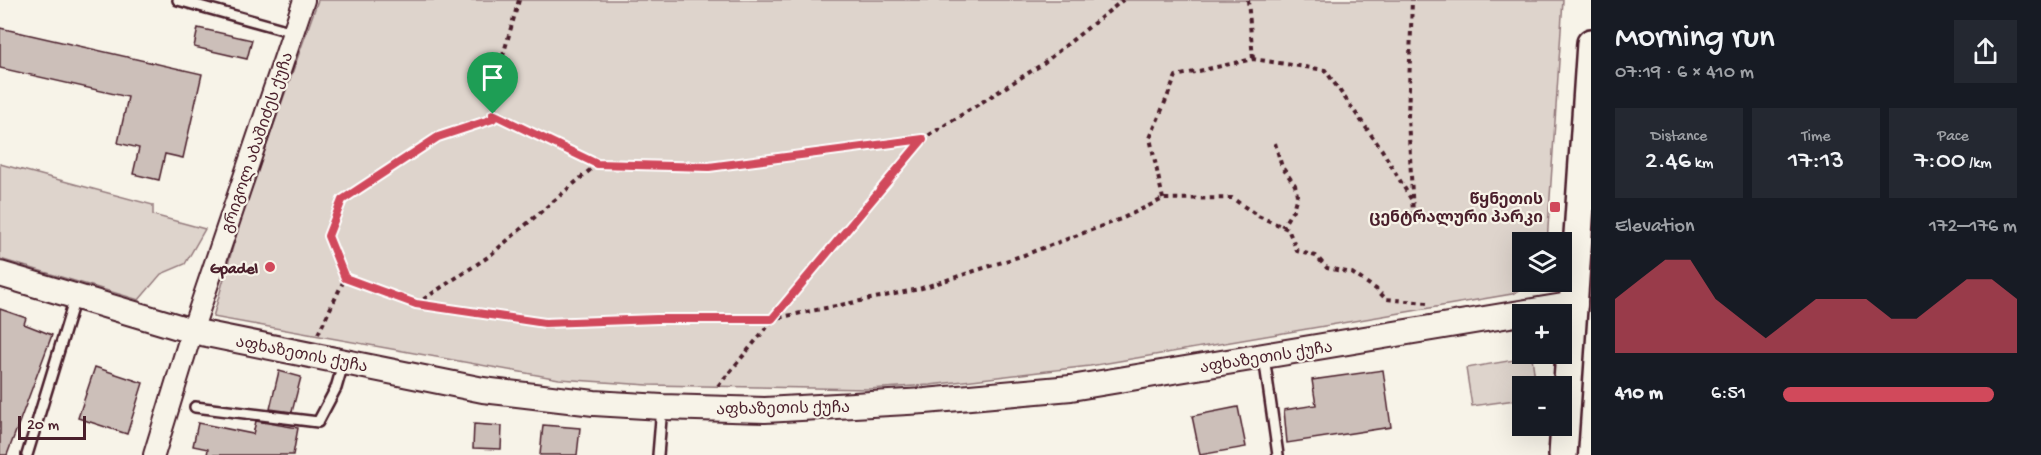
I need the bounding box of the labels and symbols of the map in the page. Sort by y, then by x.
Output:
street label: გრიგოლ აბაშიძეს ქუჩა [218,50,299,236]
pin [467,52,518,114]
place label: წყნეთის ცენტრალური პარკი [1369,192,1543,229]
marker: წყნეთის ცენტრალური პარკი [1548,200,1562,214]
marker: Gpadel [263,260,277,274]
place label: Gpadel [210,261,258,280]
street label: აფხაზეთის ქუჩა [234,333,369,379]
street label: აფხაზეთის ქუჩა [1199,339,1334,379]
street label: აფხაზეთის ქუჩა [716,399,850,421]
scale bar [18,413,86,440]

